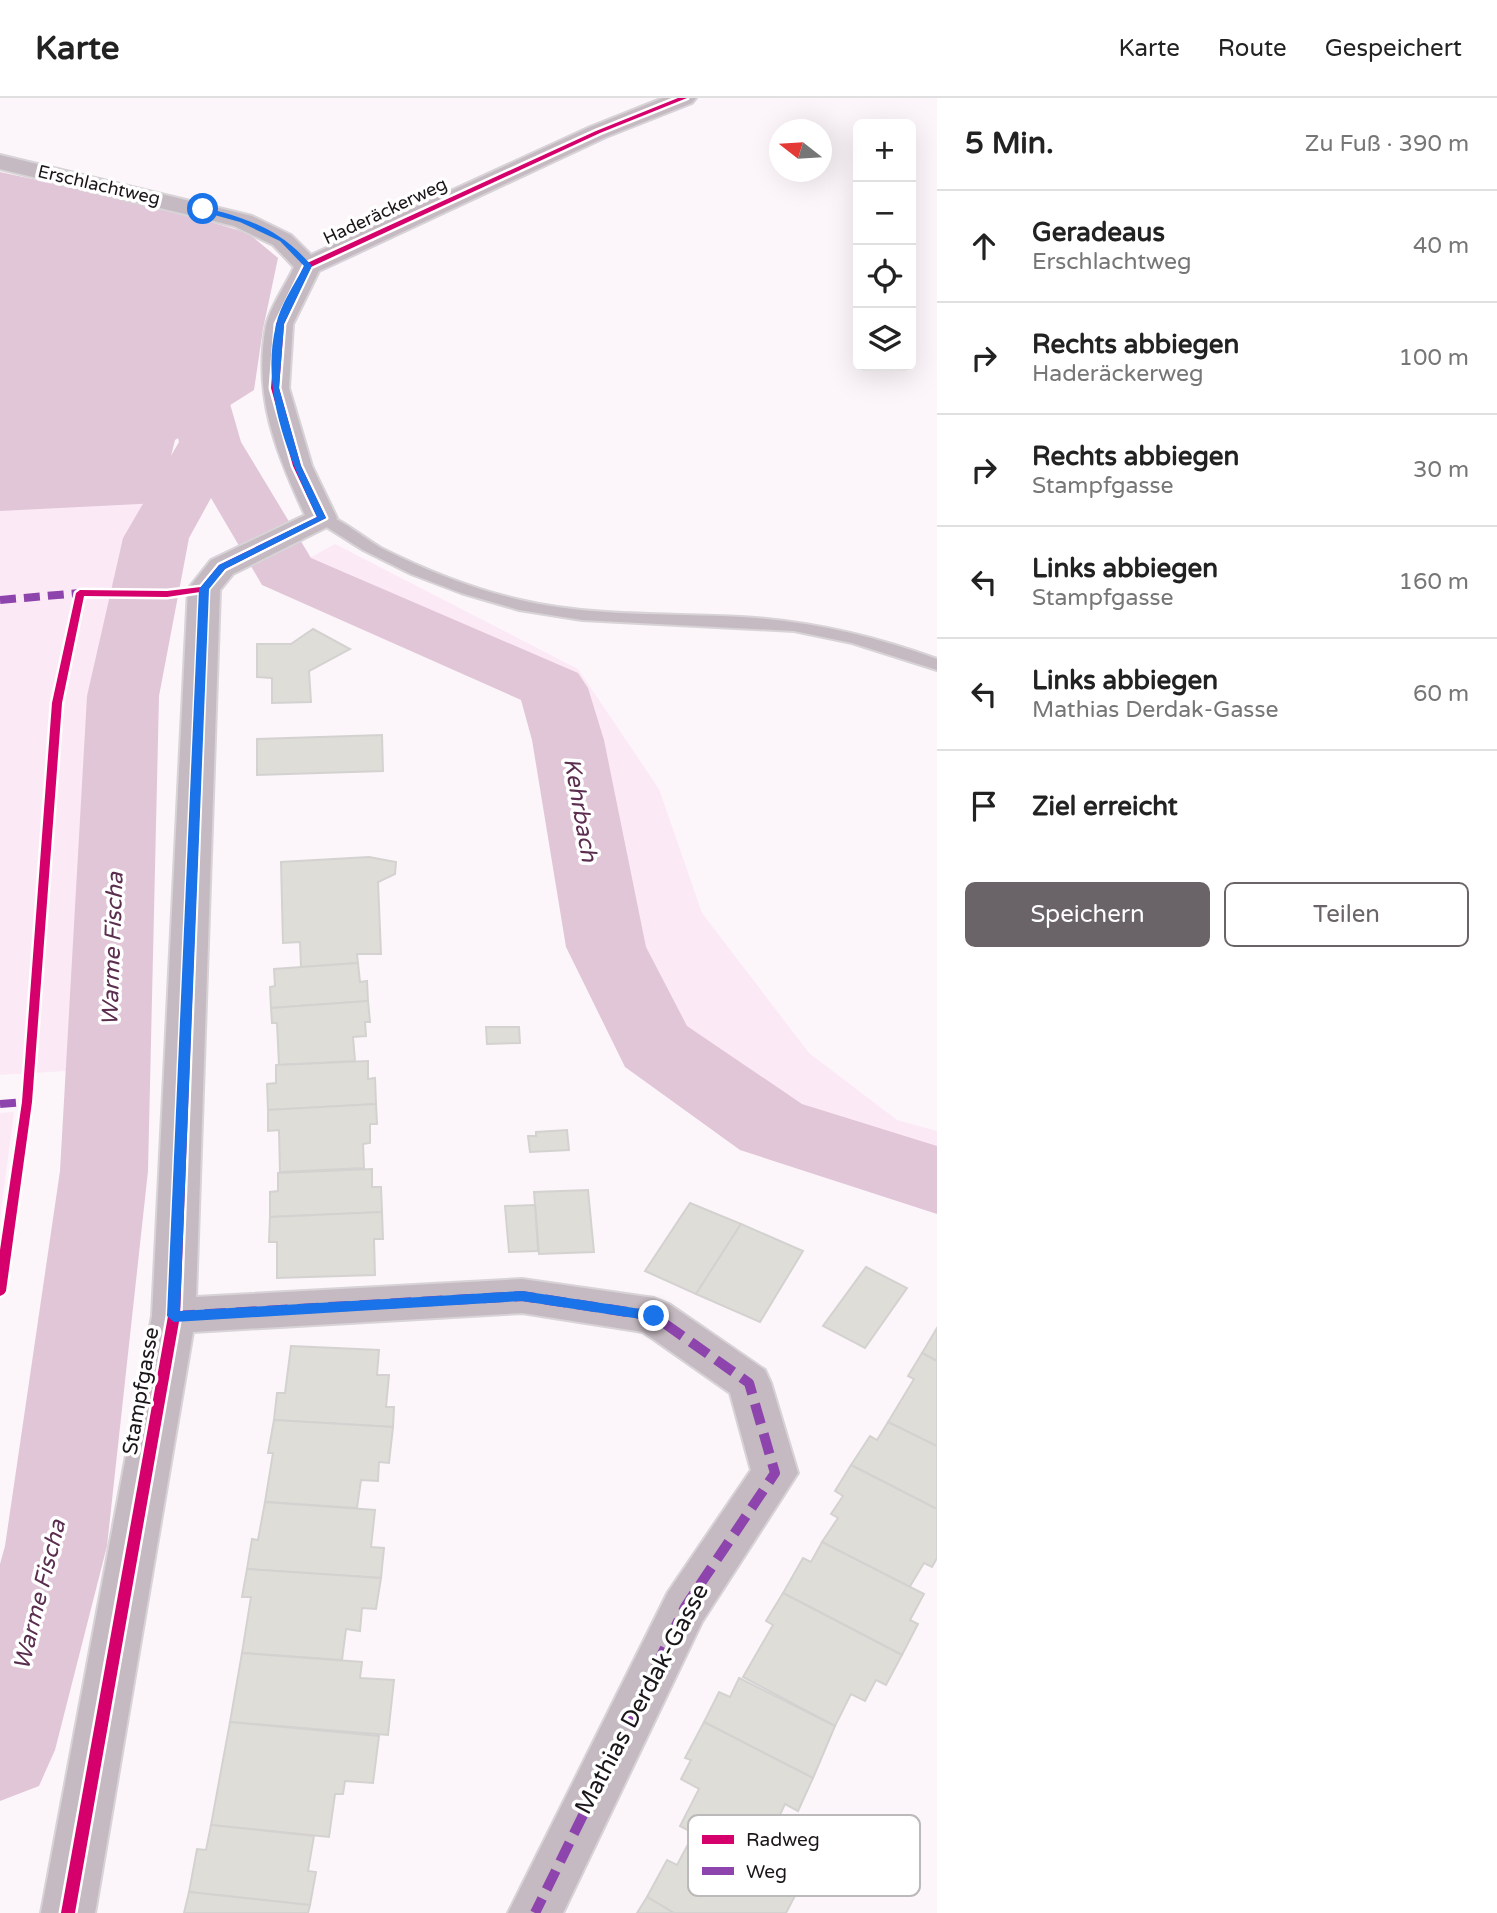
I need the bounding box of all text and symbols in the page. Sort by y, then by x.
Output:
text: Karte [35,29,119,68]
text: Karte [1118,34,1180,63]
text: Route [1218,34,1287,63]
text: Gespeichert [1325,34,1462,63]
north arrow [769,119,832,182]
map controls [853,119,916,371]
button: + [853,119,916,182]
text: 5 Min. [965,125,1054,162]
text: Zu Fuß · 390 m [1305,130,1469,158]
street label: Erschlachtweg [36,160,162,210]
street label: Haderäckerweg [320,173,450,249]
button: − [853,182,916,245]
route start [187,193,218,224]
text: Geradeaus [1032,217,1165,248]
icon: ahead [965,227,1003,265]
text: 40 m [1413,232,1469,260]
button: locate [853,245,916,308]
text: Erschlachtweg [1032,248,1192,276]
button: layers [853,308,916,371]
text: Rechts abbiegen [1032,329,1239,360]
icon: right [965,339,1003,377]
text: 100 m [1399,344,1469,372]
text: Haderäckerweg [1032,360,1204,388]
text: Rechts abbiegen [1032,441,1239,472]
icon: right [965,451,1003,489]
text: 30 m [1413,456,1469,484]
text: Stampfgasse [1032,472,1174,500]
text: Links abbiegen [1032,553,1218,584]
icon: left [965,563,1003,601]
text: 160 m [1399,568,1469,596]
text: Stampfgasse [1032,584,1174,612]
text: Links abbiegen [1032,665,1218,696]
icon: left [965,675,1003,713]
text: 60 m [1413,680,1469,708]
text: Mathias Derdak-Gasse [1032,696,1278,724]
water label: Kehrbach [557,756,603,865]
icon: arrive [965,787,1003,825]
text: Ziel erreicht [1032,791,1178,822]
water label: Warme Fischa [96,871,130,1026]
button: Speichern [965,882,1210,947]
button: Teilen [1224,882,1469,947]
route end [638,1300,669,1331]
street label: Stampfgasse [117,1325,165,1457]
water label: Warme Fischa [8,1516,72,1673]
street label: Mathias Derdak-Gasse [569,1579,715,1819]
legend [688,1815,920,1896]
text: Radweg [746,1829,820,1851]
text: Weg [746,1861,787,1883]

